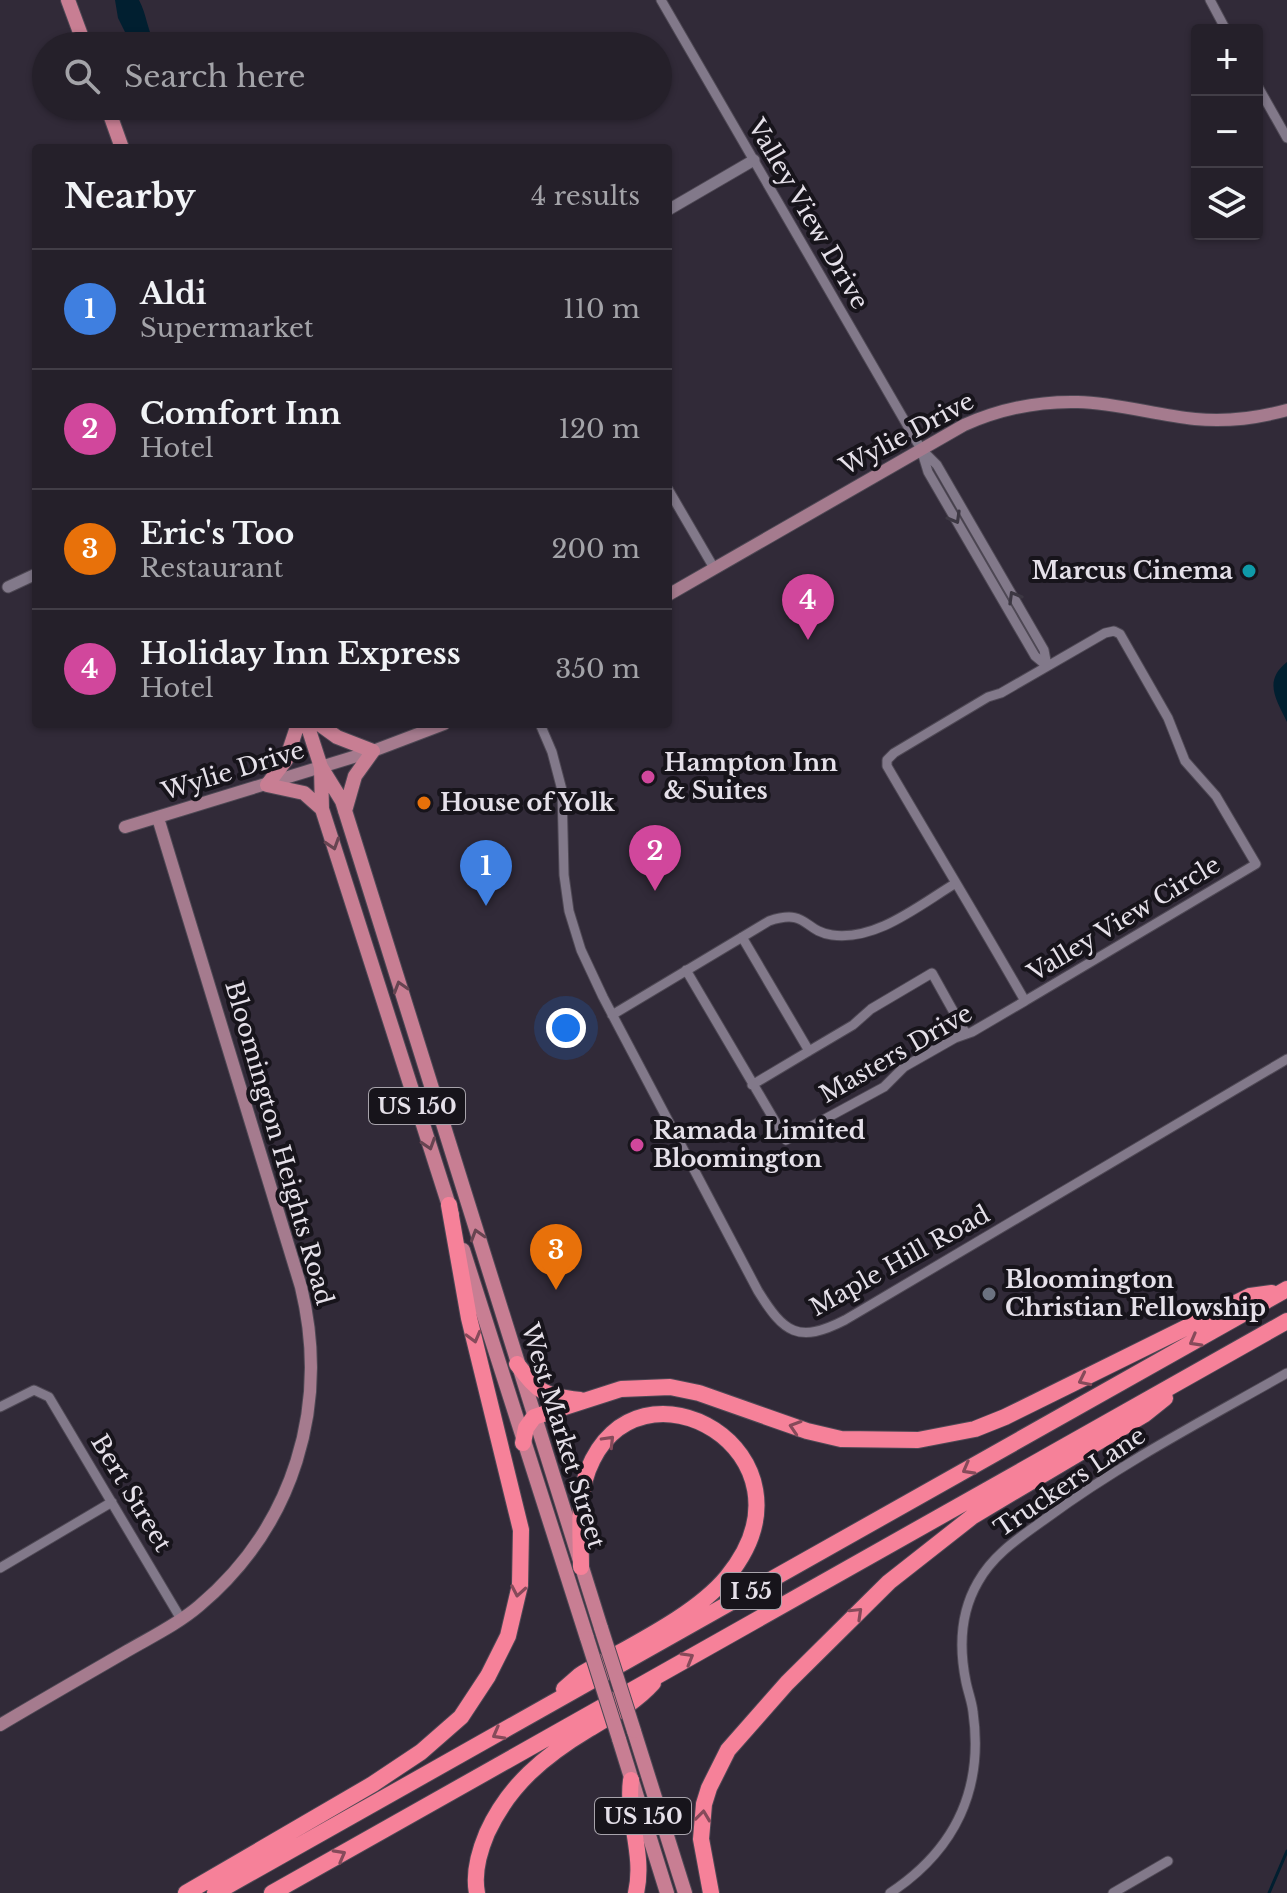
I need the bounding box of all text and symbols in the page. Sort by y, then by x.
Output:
map controls [1191,24,1263,240]
button: + [1191,24,1263,96]
search box [32,32,672,120]
icon: search [60,54,104,98]
text: Search here [124,58,305,95]
button: − [1191,96,1263,168]
street label: Valley View Drive [742,113,875,314]
button: layers [1191,168,1263,240]
text: Nearby [64,175,196,217]
text: 4 results [531,180,640,212]
text: Aldi [140,275,207,312]
text: 1 [84,293,96,325]
text: 110 m [563,293,640,325]
text: Supermarket [140,312,314,344]
street label: Wylie Drive [834,386,979,482]
text: Comfort Inn [140,395,341,432]
text: 2 [82,413,98,445]
text: 120 m [558,413,640,445]
text: Hotel [140,432,214,464]
one-way arrow [945,509,960,524]
text: Eric's Too [140,515,294,552]
text: 3 [82,533,98,565]
text: 200 m [551,533,640,565]
text: Restaurant [140,552,283,584]
place label: Marcus Cinema [1032,556,1233,585]
marker: Marcus Cinema [1240,562,1258,580]
pin: 4 [782,574,834,640]
one-way arrow [1008,591,1024,606]
text: Holiday Inn Express [140,635,461,672]
text: 4 [81,653,99,685]
text: 350 m [555,653,640,685]
text: Hotel [140,672,214,704]
street label: Wylie Drive [157,735,308,806]
place label: Hampton Inn & Suites [664,748,838,805]
marker: Hampton Inn & Suites [639,768,657,786]
place label: House of Yolk [440,788,616,817]
marker: House of Yolk [415,794,433,812]
pin: 2 [629,825,681,891]
one-way arrow [323,836,339,850]
pin: 1 [460,840,512,906]
street label: Valley View Circle [1021,850,1225,988]
street label: Bloomington Heights Road [219,977,340,1308]
one-way arrow [393,981,409,994]
street label: Masters Drive [814,998,977,1109]
your location [546,1008,586,1048]
road number: US 150 [369,1088,465,1124]
place label: Ramada Limited Bloomington [653,1116,866,1173]
marker: Ramada Limited Bloomington [628,1136,646,1154]
one-way arrow [420,1137,436,1151]
street label: Maple Hill Road [805,1199,995,1322]
pin: 3 [530,1224,582,1290]
one-way arrow [471,1229,487,1243]
place label: Bloomington Christian Fellowship [1005,1265,1266,1322]
marker: Bloomington Christian Fellowship [980,1285,998,1303]
street label: West Market Street [515,1319,612,1552]
one-way arrow [465,1329,481,1343]
one-way arrow [1189,1331,1204,1347]
one-way arrow [1078,1370,1093,1385]
one-way arrow [789,1420,803,1436]
street label: Truckers Lane [989,1420,1151,1543]
street label: Bert Street [85,1429,178,1557]
one-way arrow [600,1436,614,1450]
one-way arrow [963,1459,977,1475]
road number: I 55 [721,1573,781,1609]
one-way arrow [511,1584,528,1598]
one-way arrow [848,1608,862,1622]
one-way arrow [679,1652,694,1668]
one-way arrow [492,1724,507,1740]
road number: US 150 [595,1798,691,1834]
one-way arrow [694,1809,711,1823]
one-way arrow [331,1849,346,1865]

